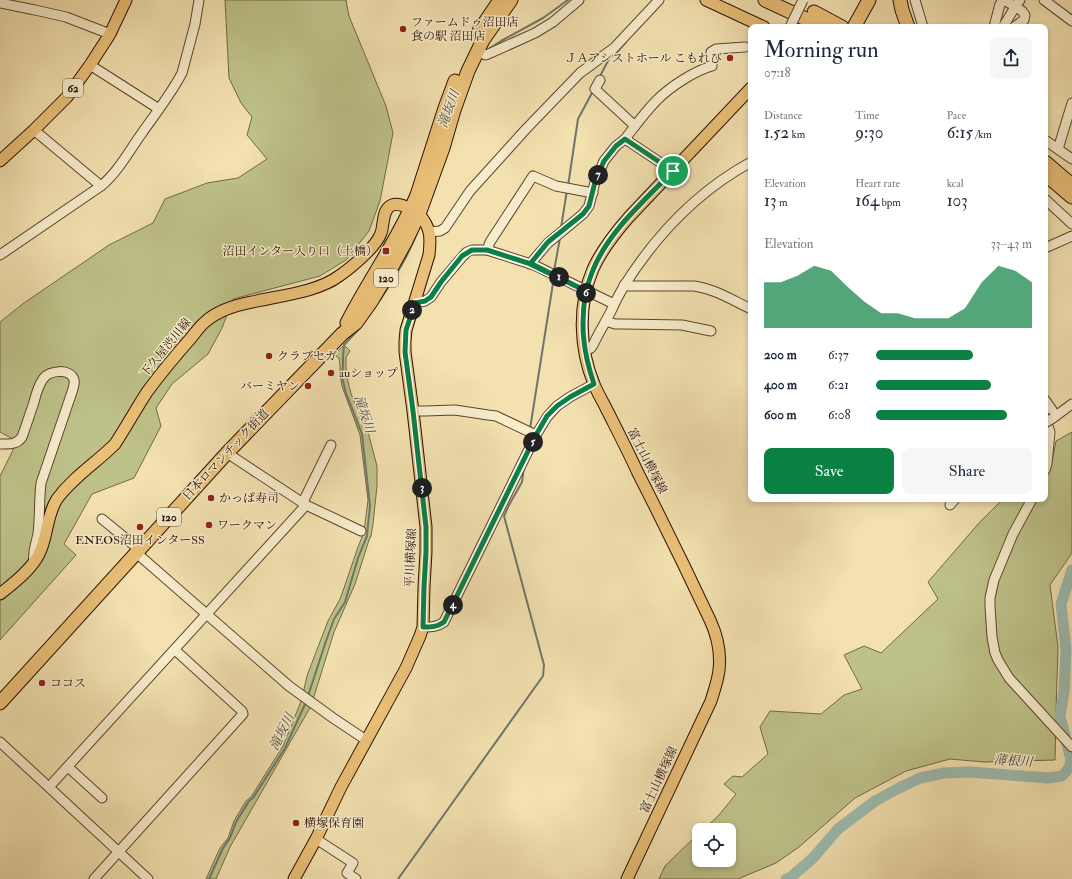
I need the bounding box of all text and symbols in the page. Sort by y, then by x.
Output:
place label: ファームドゥ沼田店 食の駅 沼田店 [411,15,518,44]
marker: ファームドゥ沼田店 食の駅 沼田店 [398,24,408,34]
text: Morning run [764,36,879,64]
button: share [990,37,1032,79]
place label: ＪＡアシストホール こもれび [565,51,722,66]
marker: ＪＡアシストホール こもれび [725,53,735,63]
text: 07:18 [764,65,791,81]
road number: 62 [63,79,83,97]
water label: 滝坂川 [435,86,464,130]
text: Distance [764,109,802,122]
text: Time [855,109,879,122]
text: Pace [947,109,966,122]
text: 1.52 [764,122,789,143]
text: 9:30 [855,122,883,143]
text: 6:15 [947,122,973,143]
text: km [789,128,805,141]
text: /km [973,128,992,141]
pin [656,154,690,188]
icon: arrive [662,160,684,182]
pin: 7 [588,165,608,185]
text: 7 [595,168,601,181]
text: Elevation [764,177,806,190]
text: Heart rate [855,177,900,190]
text: kcal [947,177,964,190]
text: 13 [764,190,777,211]
text: 164 [855,190,879,211]
text: 103 [947,190,968,211]
text: m [777,196,787,209]
text: bpm [879,196,901,209]
text: Elevation [764,236,814,252]
text: 33–43 m [991,236,1032,252]
place label: 沼田インター入り口（土橋） [222,244,378,259]
marker: 沼田インター入り口（土橋） [381,246,391,256]
pin: 1 [549,267,569,287]
road number: 120 [374,269,398,287]
text: 1 [557,270,561,283]
pin: 6 [576,283,596,303]
text: 6 [583,286,589,299]
pin: 2 [402,300,422,320]
text: 2 [409,303,415,316]
street label: 下久屋渋川線 [138,315,194,381]
text: 200 m [764,347,797,363]
text: 6:37 [828,347,849,363]
place label: クラブセガ [277,349,337,364]
marker: クラブセガ [264,351,274,361]
place label: auショップ [339,366,398,381]
marker: auショップ [326,368,336,378]
text: 400 m [764,377,797,393]
text: 6:21 [828,377,849,393]
place label: バーミヤン [240,379,300,394]
marker: バーミヤン [303,381,313,391]
water label: 滝坂川 [350,393,378,437]
street label: 日本ロマンチック街道 [180,406,272,504]
text: 600 m [764,407,797,423]
text: 6:08 [828,407,851,423]
street label: 富士山横塚線 [624,426,670,496]
pin: 5 [523,432,543,452]
text: 5 [531,435,535,448]
button: Save [764,448,894,494]
button: Share [902,448,1032,494]
pin: 3 [412,478,432,498]
text: 3 [420,481,424,494]
place label: かっぱ寿司 [219,491,279,506]
marker: かっぱ寿司 [206,493,216,503]
road number: 120 [157,508,181,526]
place label: ワークマン [217,518,277,533]
marker: ワークマン [204,520,214,530]
marker: ENEOS沼田インターSS [135,522,145,532]
street label: 平川横塚線 [402,528,420,588]
place label: ENEOS沼田インターSS [75,533,205,548]
pin: 4 [443,595,463,615]
text: 4 [450,598,456,611]
place label: ココス [50,676,86,691]
marker: ココス [37,678,47,688]
water label: 滝坂川 [266,709,299,753]
street label: 富士山横塚線 [637,744,681,816]
water label: 薄根川 [993,752,1035,770]
place label: 横塚保育園 [304,816,364,831]
marker: 横塚保育園 [291,818,301,828]
map controls [692,823,736,867]
button: locate [692,823,736,867]

